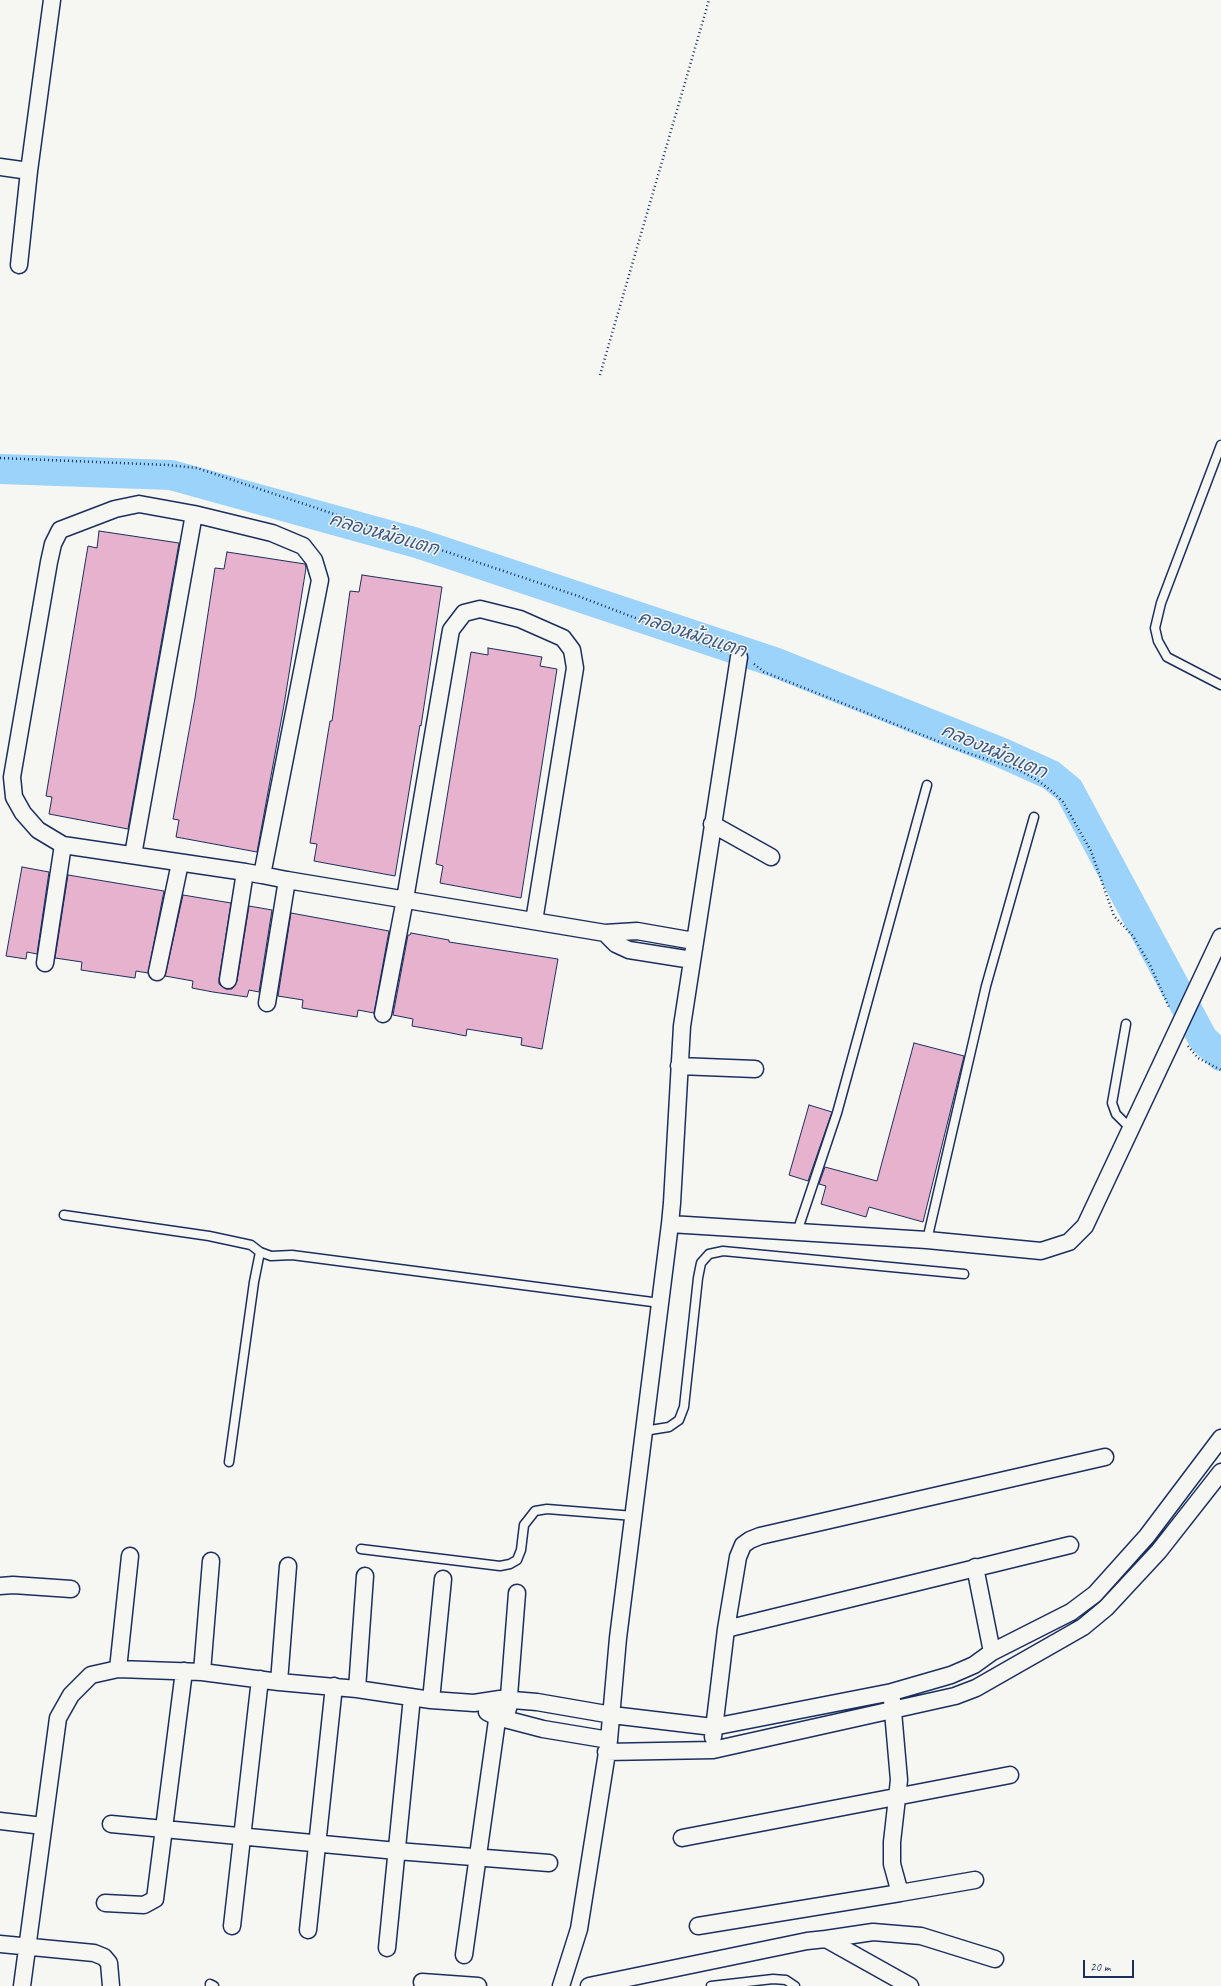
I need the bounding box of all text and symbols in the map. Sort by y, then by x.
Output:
water label: คลองหม้อแตก [327,509,441,561]
water label: คลองหม้อแตก [635,607,749,663]
water label: คลองหม้อแตก [938,720,1050,784]
scale bar [1085,1952,1136,1978]
text: 20 m [1090,1959,1110,1975]

